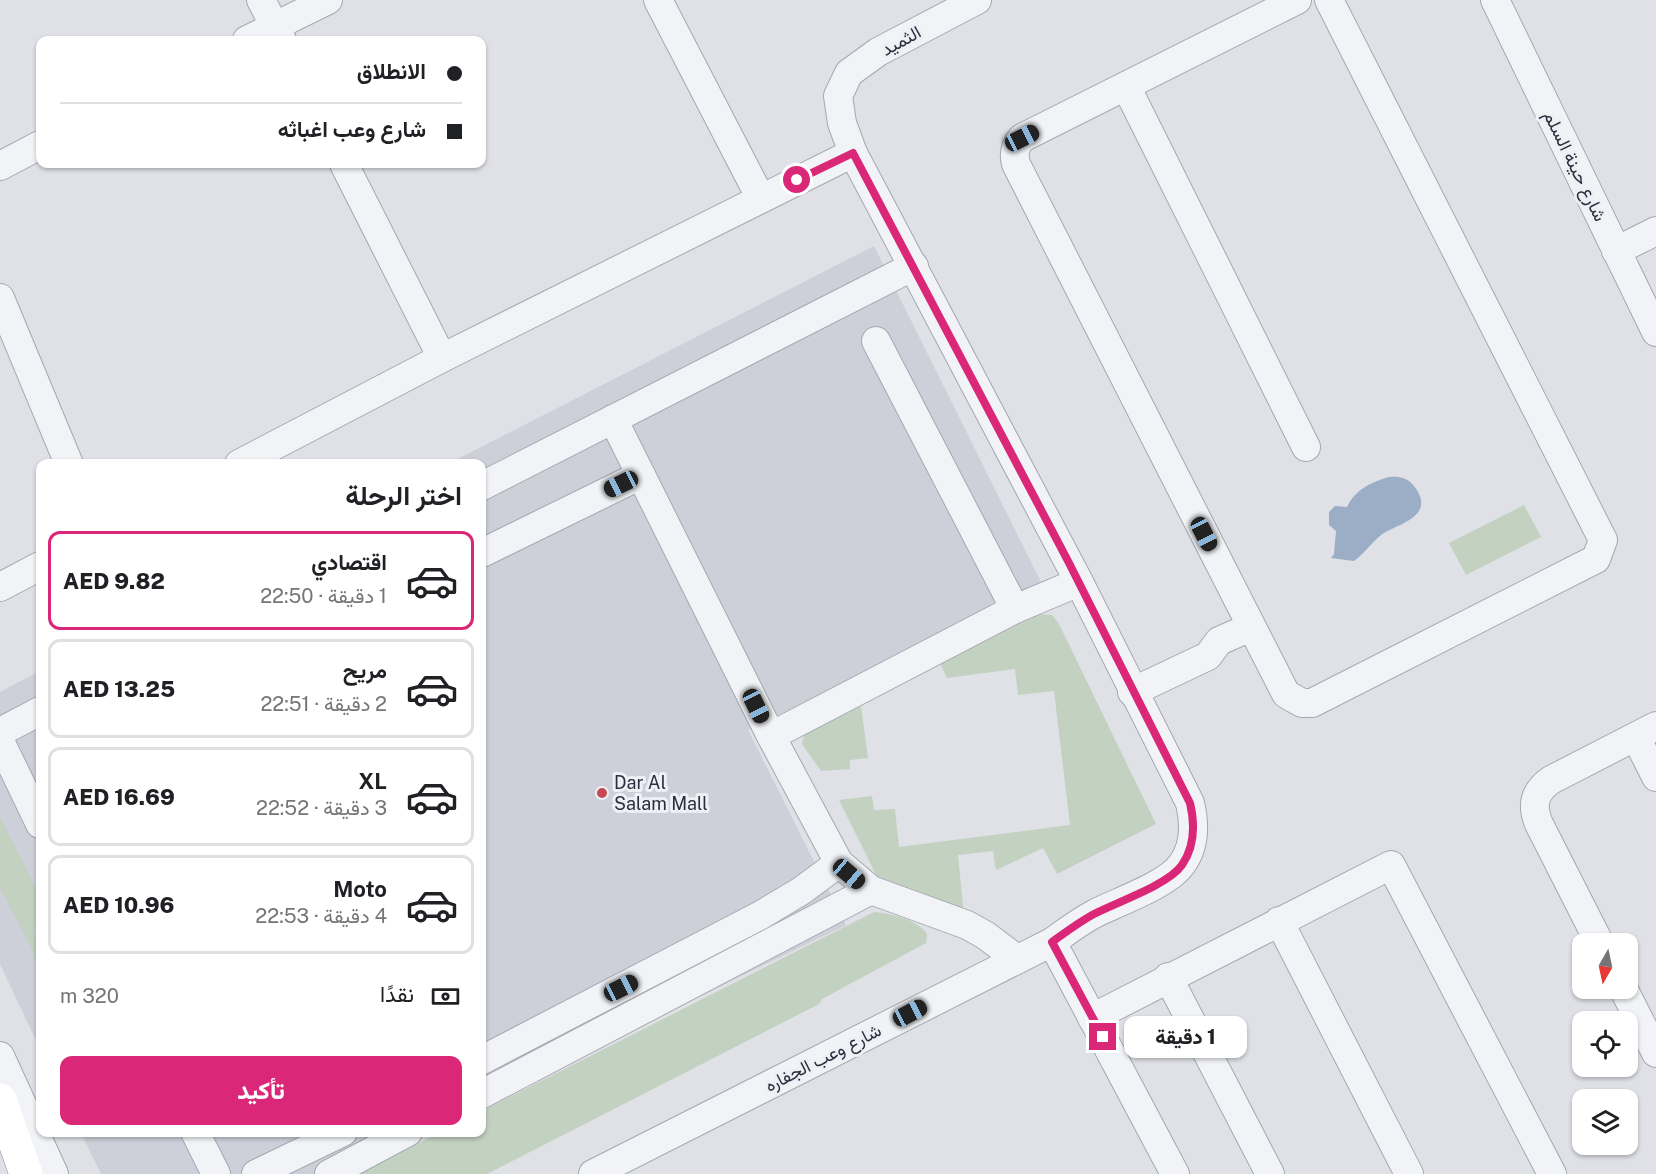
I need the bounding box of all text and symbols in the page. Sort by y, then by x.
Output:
street label: الثميد [877,21,924,60]
text: الانطلاق [357,58,426,84]
street label: شارع حينة السلم [1538,107,1611,225]
text: شارع وعب اغباثه [278,116,426,142]
car [1002,122,1042,154]
route start [783,166,810,193]
car [601,468,641,500]
text: اختر الرحلة [345,479,462,511]
car [1188,514,1220,554]
text: اقتصادي [311,549,387,575]
icon: car [405,554,459,608]
text: AED 9.82 [63,568,165,594]
text: 1 دقيقة · 22:50 [260,584,387,608]
text: مريح [343,657,387,683]
icon: car [405,662,459,716]
text: AED 13.25 [63,676,175,702]
car [740,686,772,726]
text: 2 دقيقة · 22:51 [260,692,387,716]
text: XL [359,768,387,794]
icon: car [405,770,459,824]
place label: Dar Al Salam Mall [614,772,708,814]
text: AED 16.69 [63,784,175,810]
marker: Dar Al Salam Mall [595,786,609,800]
text: 3 دقيقة · 22:52 [256,796,387,820]
car [829,856,869,892]
text: Moto [333,876,387,902]
icon: car [405,878,459,932]
text: AED 10.96 [63,892,174,918]
text: 4 دقيقة · 22:53 [255,904,387,928]
north arrow [1572,933,1638,999]
map controls [1572,933,1638,1155]
car [601,972,641,1004]
icon: cash [429,980,462,1013]
text: نقدًا [380,981,414,1007]
text: 320 m [60,984,119,1008]
car [890,997,930,1029]
button: locate [1572,1011,1638,1077]
callout: 1 دقيقة [1124,1016,1247,1058]
street label: شارع وعب الجفاره [761,1019,885,1098]
route end [1089,1023,1116,1050]
text: 1 دقيقة [1155,1025,1216,1049]
button: تأكيد [60,1056,462,1125]
button: layers [1572,1089,1638,1155]

